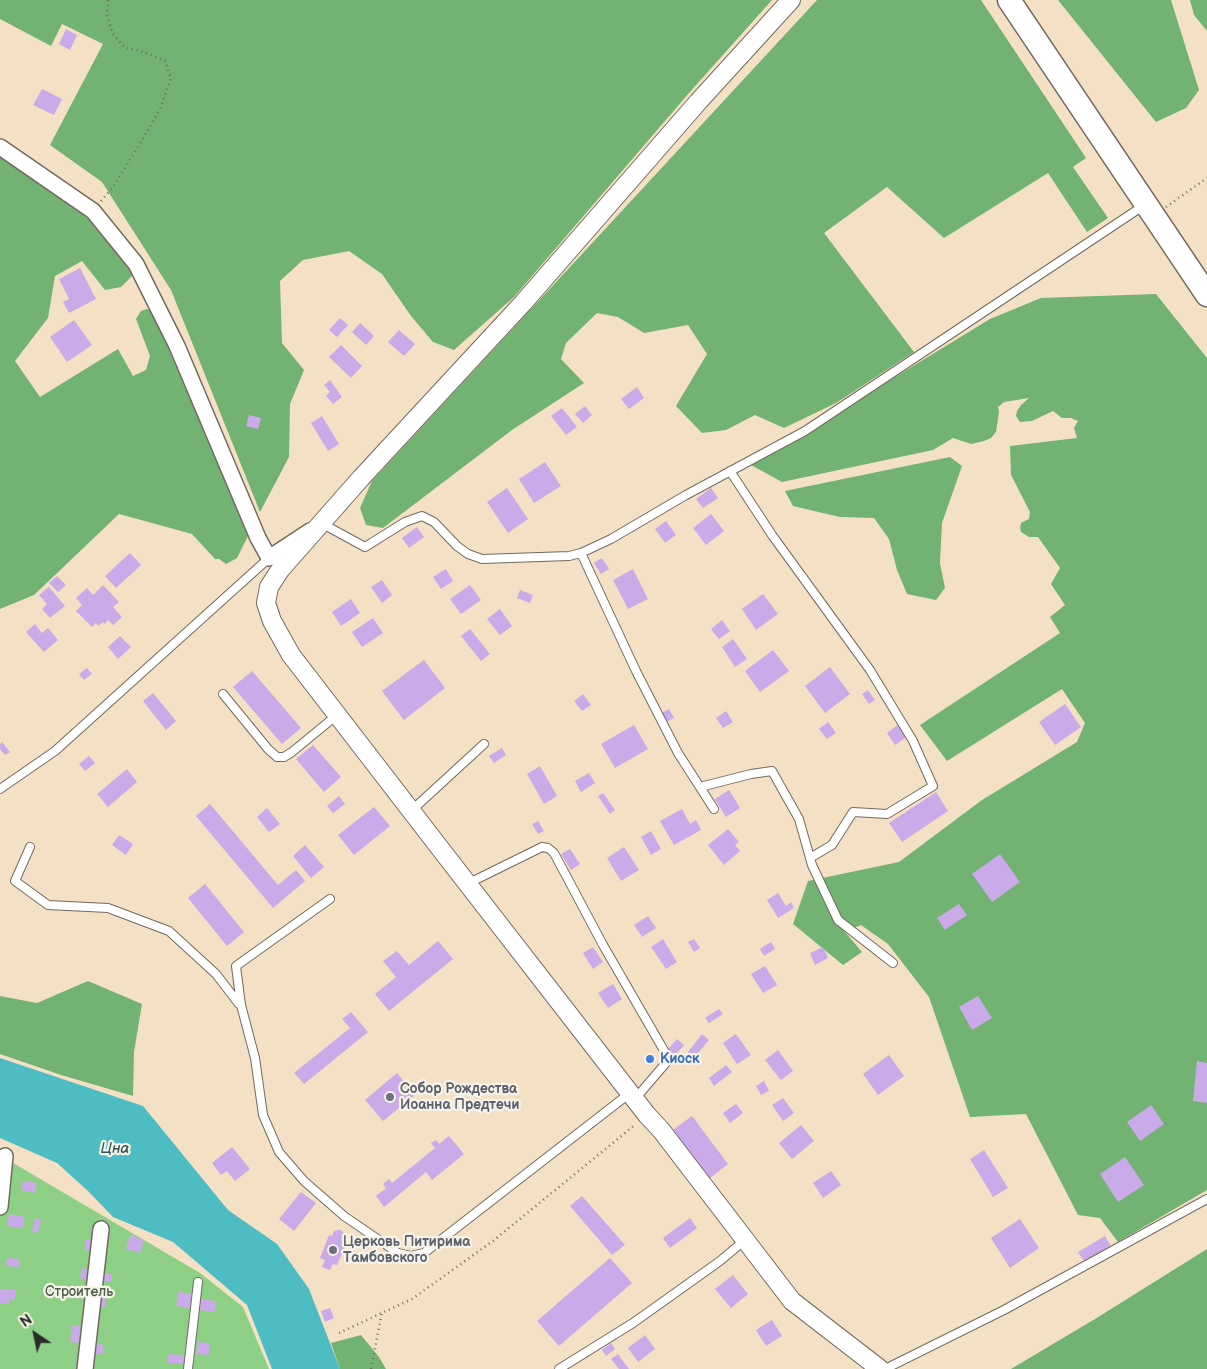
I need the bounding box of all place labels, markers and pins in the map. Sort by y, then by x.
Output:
place label: Киоск [660,1051,700,1067]
marker: Киоск [644,1053,656,1065]
place label: Собор Рождества Иоанна Предтечи [400,1081,519,1114]
marker: Собор Рождества Иоанна Предтечи [384,1091,396,1103]
place label: Церковь Питирима Тамбовского [343,1234,470,1266]
marker: Церковь Питирима Тамбовского [327,1244,339,1256]

